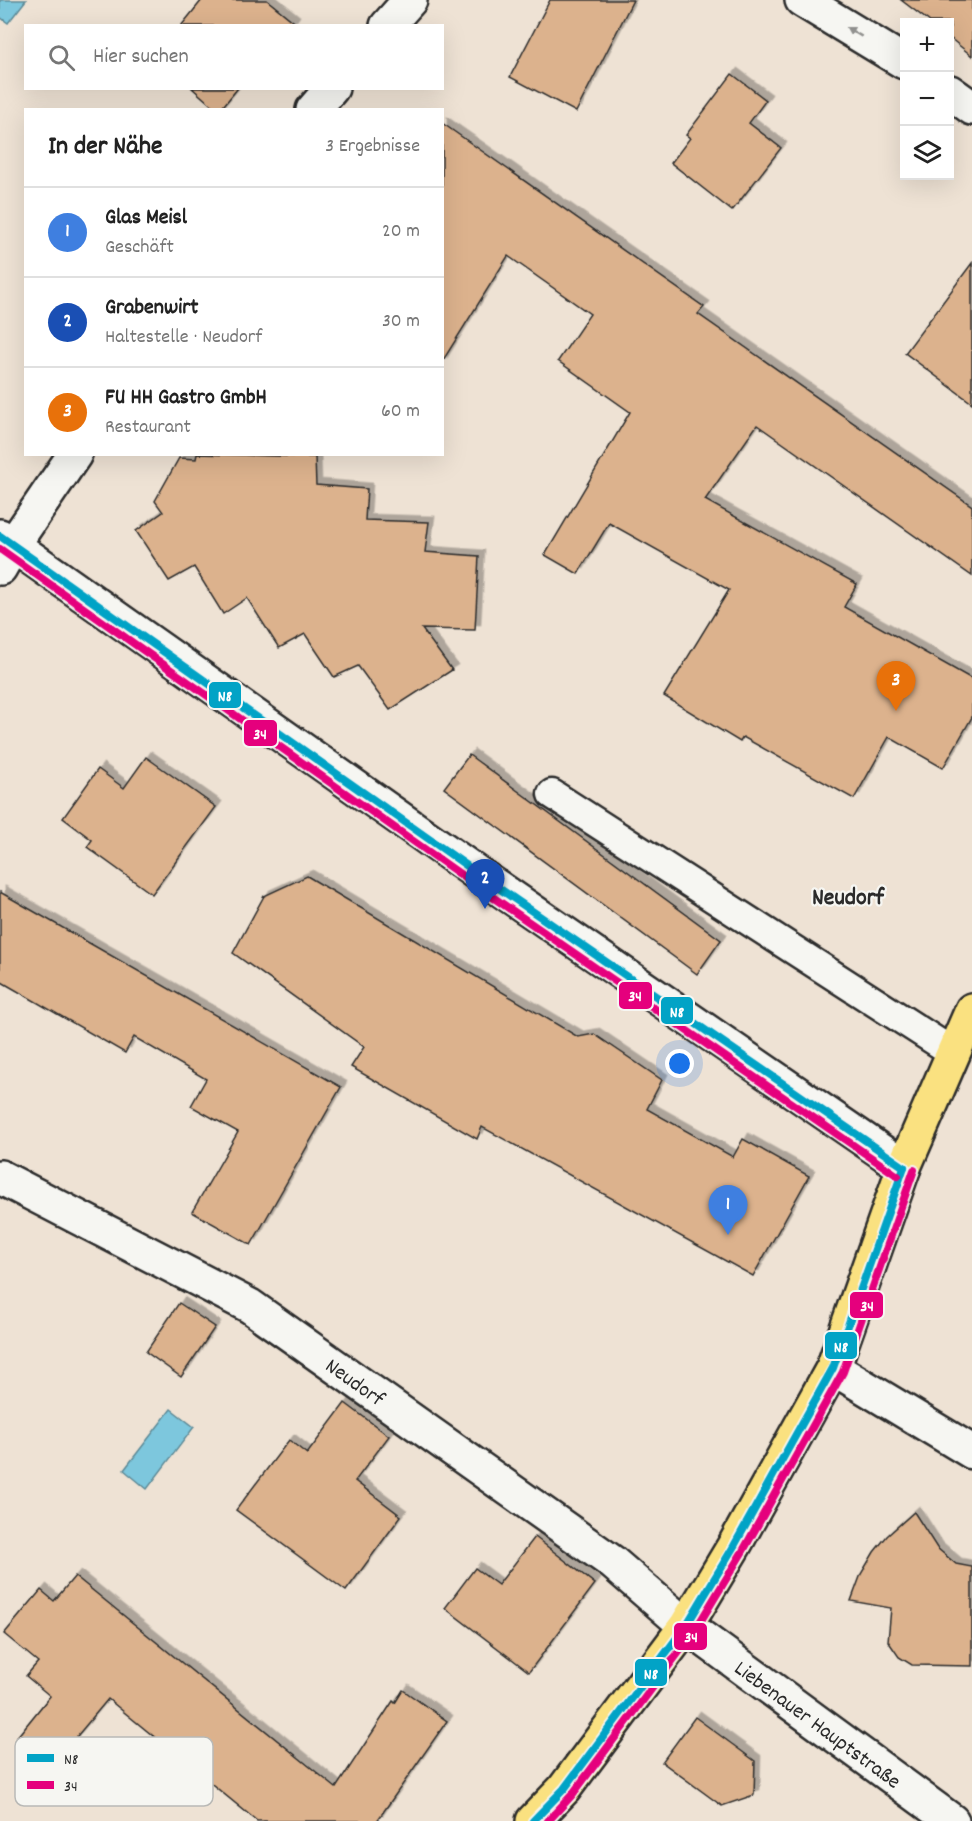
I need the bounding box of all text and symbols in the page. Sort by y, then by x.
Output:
map controls [900,18,954,180]
button: + [900,18,954,72]
search box [24,24,444,90]
one-way arrow [846,26,862,37]
icon: search [45,41,78,74]
text: Hier suchen [93,42,189,73]
button: − [900,72,954,126]
button: layers [900,126,954,180]
text: In der Nähe [48,129,162,166]
text: 3 Ergebnisse [325,133,420,161]
text: Glas Meisl [105,203,187,234]
text: 1 [65,218,70,246]
text: 20 m [382,218,420,246]
text: Geschäft [105,234,174,262]
text: Grabenwirt [105,293,198,324]
text: 2 [63,308,72,336]
text: 30 m [382,308,420,336]
text: Haltestelle · Neudorf [105,324,262,352]
text: FU HH Gastro GmbH [105,383,267,414]
text: 3 [63,398,72,426]
text: 60 m [381,398,420,426]
text: Restaurant [105,414,191,442]
pin: 3 [876,662,916,711]
line badge: N8 [208,681,242,709]
text: N8 [218,686,233,709]
line badge: 34 [243,719,278,747]
text: 34 [253,724,267,747]
pin: 2 [466,860,504,909]
district label: Neudorf [812,882,886,916]
line badge: 34 [618,981,653,1010]
text: 34 [628,986,642,1009]
line badge: N8 [660,996,694,1025]
text: N8 [670,1002,685,1025]
your location [665,1049,694,1078]
pin: 1 [708,1186,748,1235]
line badge: 34 [849,1291,884,1319]
text: 34 [860,1296,874,1319]
line badge: N8 [824,1331,858,1360]
text: N8 [834,1337,849,1360]
street label: Neudorf [318,1352,391,1416]
line badge: 34 [673,1622,708,1651]
text: 34 [684,1627,698,1650]
street label: Liebenauer Hauptstraße [727,1654,906,1798]
line badge: N8 [634,1658,668,1687]
text: N8 [644,1664,659,1687]
legend [15,1737,213,1806]
text: N8 [64,1749,78,1772]
text: 34 [64,1776,78,1799]

